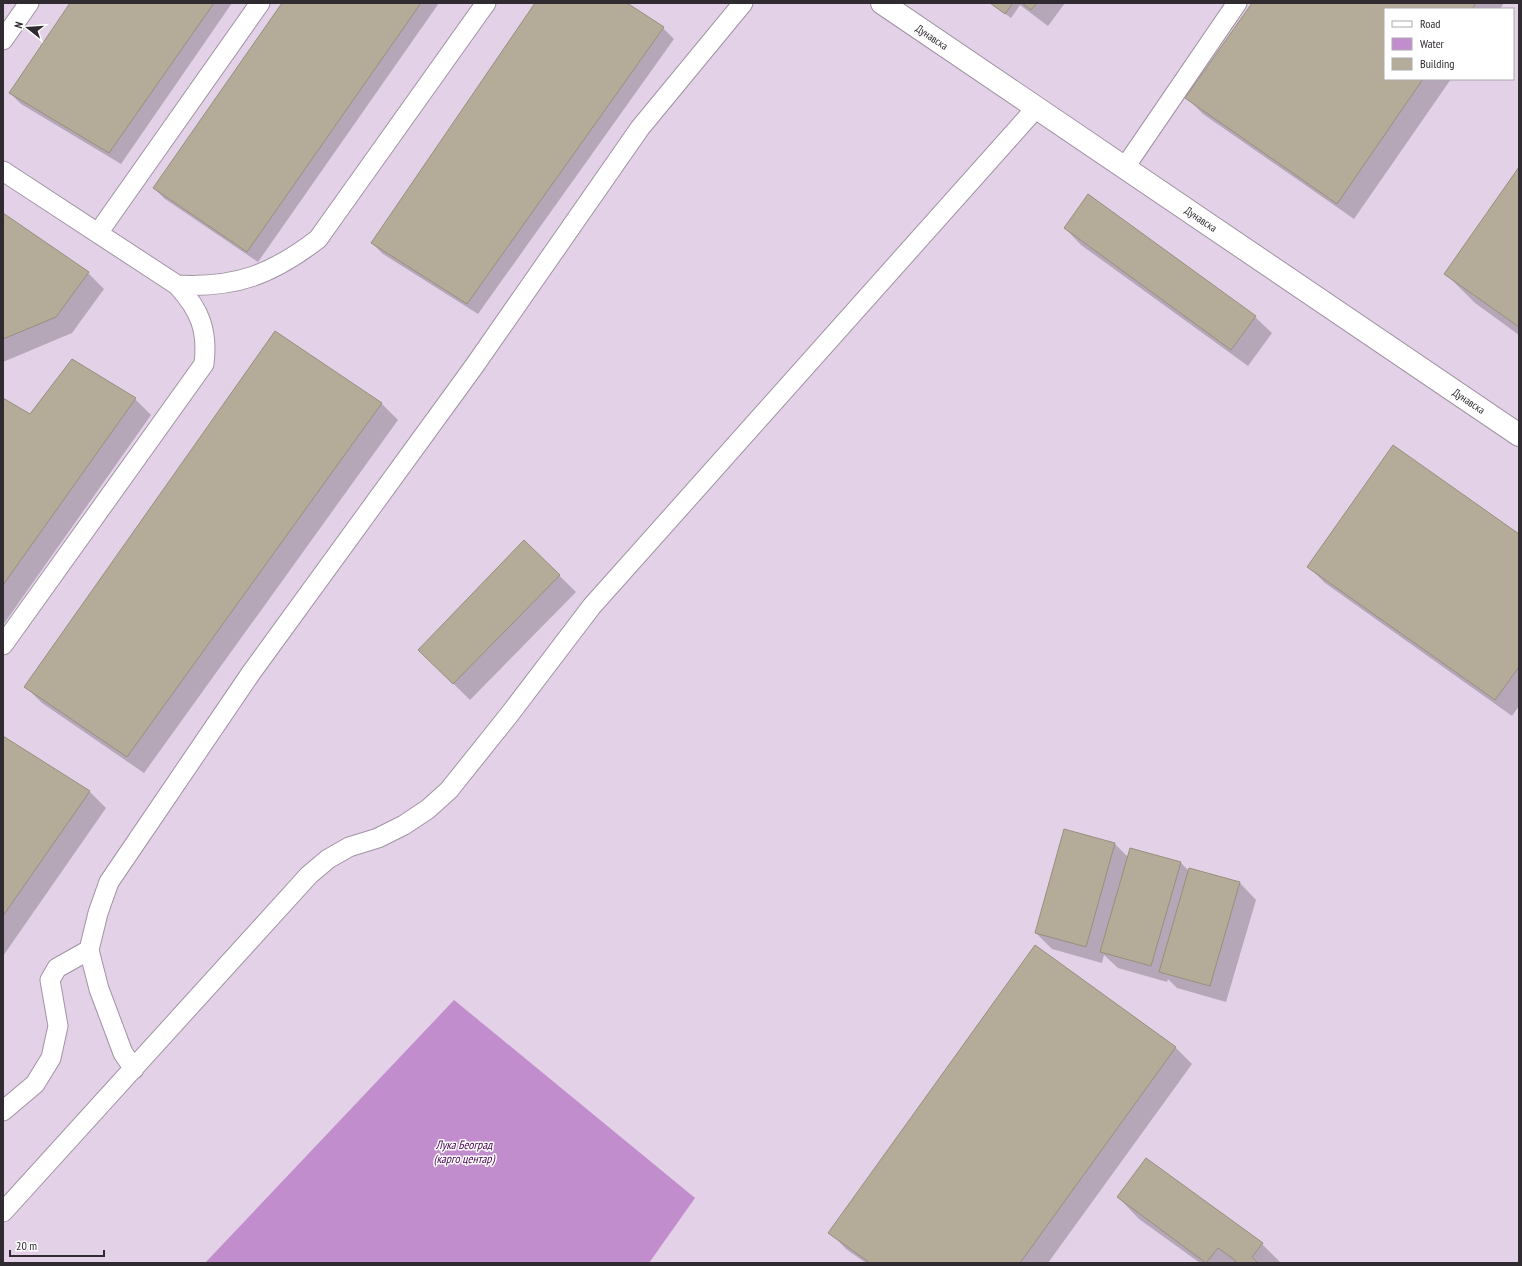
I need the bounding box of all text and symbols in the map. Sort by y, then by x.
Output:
north arrow [8,8,48,48]
legend [1384,8,1514,80]
text: Road [1420,16,1440,31]
text: N [11,20,26,30]
street label: Дунавска [913,21,951,53]
text: Water [1420,36,1445,51]
text: Building [1420,56,1455,71]
street label: Дунавска [1182,203,1220,235]
street label: Дунавска [1450,385,1488,417]
water label: Лука Београд (карго центар) [434,1137,496,1166]
scale bar [10,1232,104,1258]
text: 20 m [16,1238,37,1253]

